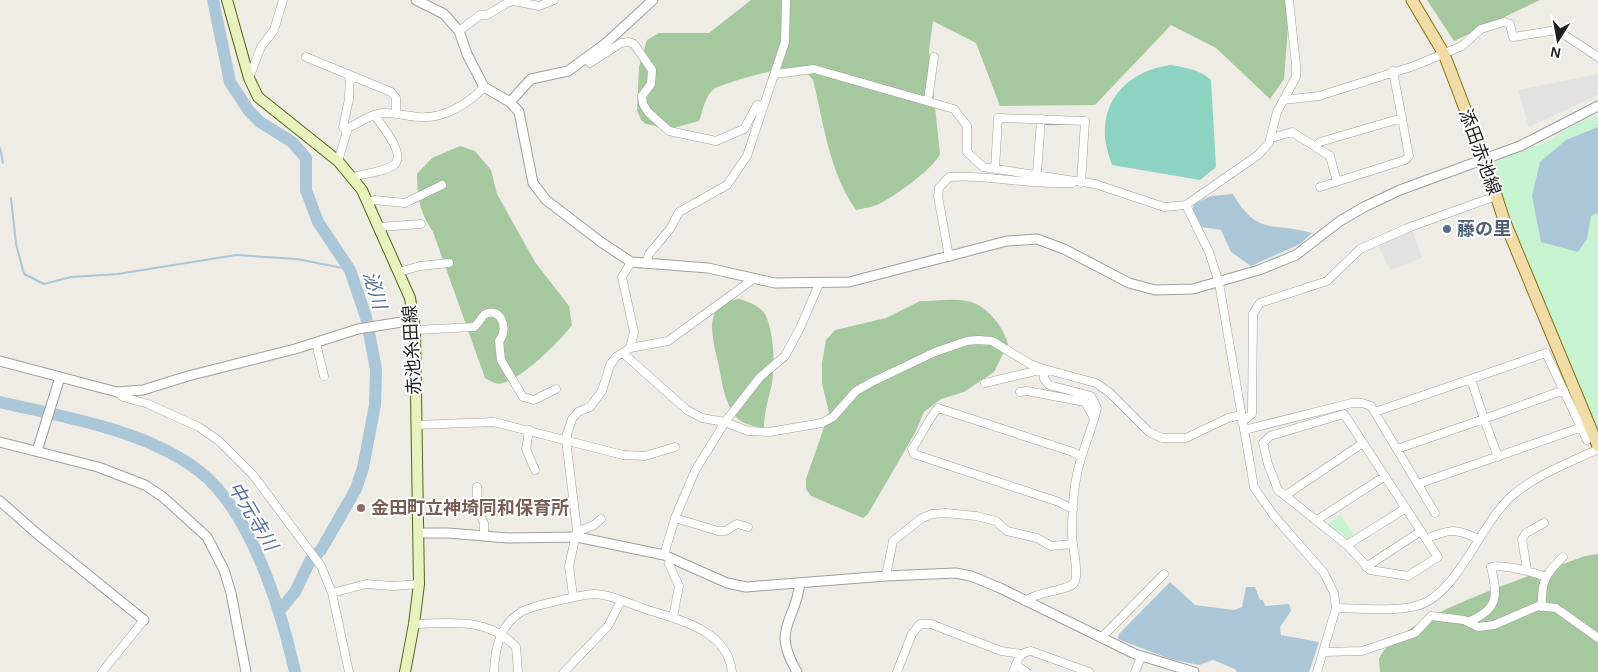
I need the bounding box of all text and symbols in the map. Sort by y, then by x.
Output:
north arrow [1533,15,1583,65]
text: N [1549,44,1562,62]
street label: 添田赤池線 [1455,106,1505,198]
place label: 藤の里 [1457,219,1511,239]
marker: 藤の里 [1441,223,1453,235]
water label: 泌川 [359,269,391,313]
street label: 赤池糸田線 [400,305,424,395]
water label: 中元寺川 [224,478,283,556]
place label: 金田町立神埼同和保育所 [371,498,569,518]
marker: 金田町立神埼同和保育所 [355,502,367,514]

